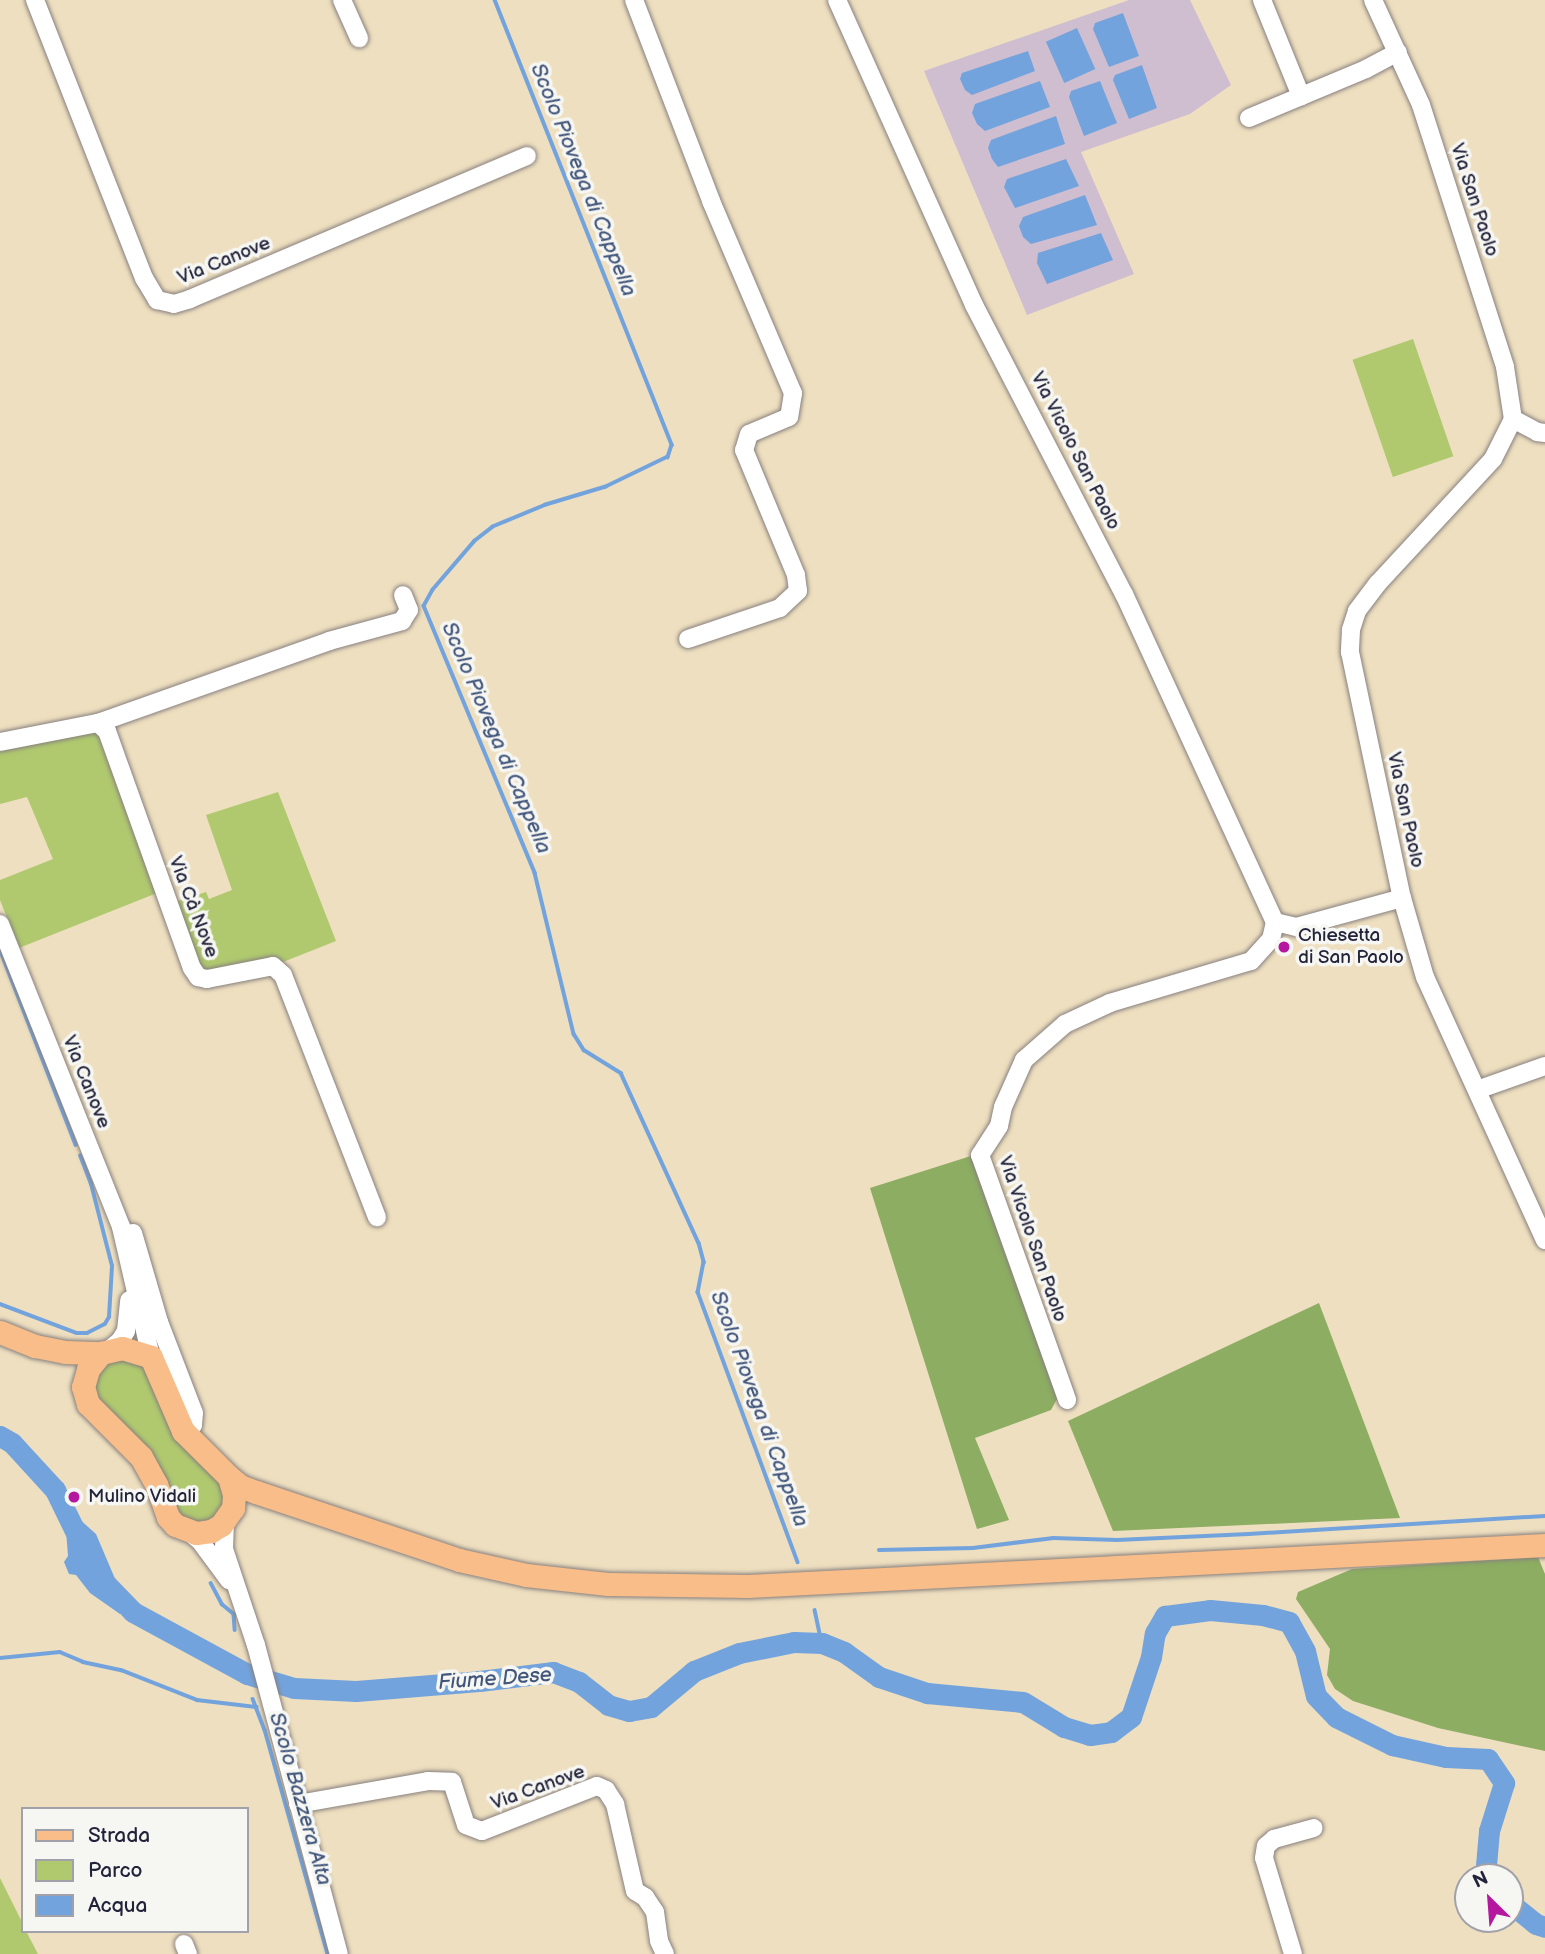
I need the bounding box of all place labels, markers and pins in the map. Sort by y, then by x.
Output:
place label: Chiesetta di San Paolo [1298,925,1404,969]
marker: Chiesetta di San Paolo [1276,939,1292,955]
place label: Mulino Vidali [88,1486,197,1508]
marker: Mulino Vidali [66,1489,82,1505]

